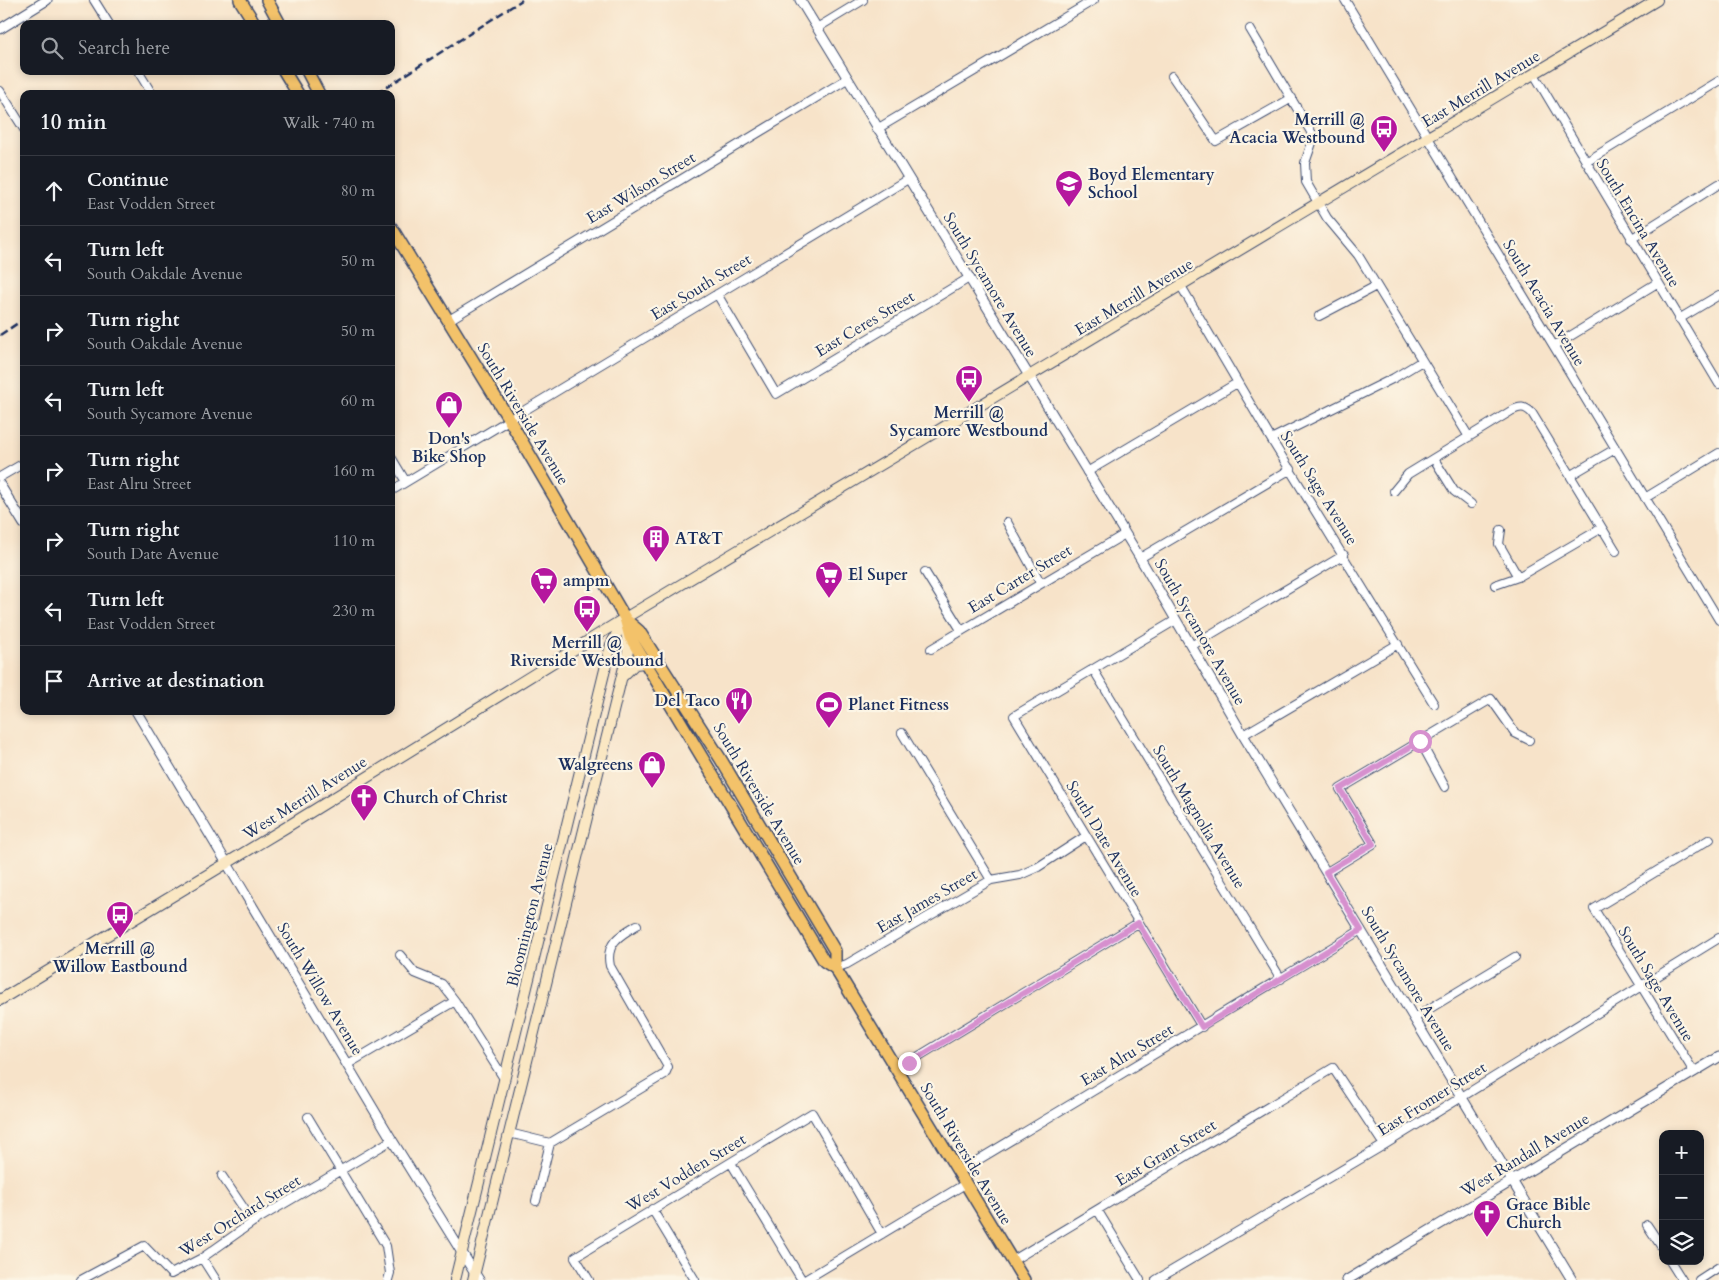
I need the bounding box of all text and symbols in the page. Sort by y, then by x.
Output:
search box [20,20,395,75]
icon: search [38,34,66,62]
text: Search here [78,35,170,61]
street label: East Merrill Avenue [1418,45,1544,133]
text: 10 min [40,108,107,137]
place label: Merrill @ Acacia Westbound [1229,109,1365,149]
text: Walk · 740 m [283,112,375,134]
bus stop icon: Merrill @ Acacia Westbound [1369,114,1399,153]
street label: East Wilson Street [582,147,700,229]
street label: South Encina Avenue [1591,155,1685,291]
place label: Boyd Elementary School [1088,164,1215,204]
text: Continue [87,167,169,193]
school or university icon: Boyd Elementary School [1054,169,1084,208]
icon: ahead [40,177,68,205]
text: 80 m [341,180,375,202]
text: East Vodden Street [87,193,215,215]
street label: South Sycamore Avenue [938,208,1042,362]
street label: South Acacia Avenue [1497,236,1591,370]
text: Turn left [87,237,164,263]
icon: left [40,247,68,275]
street label: East South Street [647,248,755,326]
text: 50 m [341,250,375,272]
street label: East Merrill Avenue [1071,253,1197,341]
text: South Oakdale Avenue [87,263,243,285]
street label: East Ceres Street [811,286,919,362]
text: Turn right [87,307,179,333]
icon: right [40,317,68,345]
text: 50 m [341,320,375,342]
text: South Oakdale Avenue [87,333,243,355]
street label: South Riverside Avenue [472,339,574,489]
bus stop icon: Merrill @ Sycamore Westbound [954,364,984,403]
text: Turn left [87,377,164,403]
icon: left [40,387,68,415]
text: 60 m [341,390,375,412]
shop icon: Don's Bike Shop [434,390,464,429]
place label: Merrill @ Sycamore Westbound [890,402,1048,442]
text: South Sycamore Avenue [87,403,253,425]
street label: South Sage Avenue [1275,427,1363,549]
place label: Don's Bike Shop [412,428,486,468]
text: Turn right [87,447,179,473]
icon: right [40,457,68,485]
text: 160 m [333,460,375,482]
text: East Alru Street [87,473,191,495]
text: Turn right [87,517,179,543]
building icon: AT&T [641,524,671,563]
icon: right [40,527,68,555]
place label: AT&T [675,528,723,550]
text: 110 m [333,530,375,552]
street label: East Carter Street [964,539,1076,619]
text: South Date Avenue [87,543,219,565]
street label: South Sycamore Avenue [1149,555,1251,709]
supermarket icon: El Super [814,560,844,599]
place label: El Super [848,564,908,586]
supermarket icon: ampm [529,566,559,605]
place label: ampm [563,570,610,592]
text: Turn left [87,587,164,613]
bus stop icon: Merrill @ Riverside Westbound [572,594,602,633]
icon: left [40,597,68,625]
text: 230 m [333,600,375,622]
text: East Vodden Street [87,613,215,635]
place label: Merrill @ Riverside Westbound [510,632,664,672]
icon: arrive [40,667,68,695]
text: Arrive at destination [87,668,264,694]
restaurant icon: Del Taco [724,686,754,725]
place label: Del Taco [654,690,720,712]
sports icon: Planet Fitness [814,690,844,729]
place label: Planet Fitness [848,694,949,716]
street label: South Riverside Avenue [708,719,810,869]
route start [1409,730,1432,753]
street label: South Magnolia Avenue [1147,741,1251,893]
shop icon: Walgreens [637,750,667,789]
street label: West Merrill Avenue [238,751,371,846]
place label: Walgreens [557,754,633,776]
street label: South Date Avenue [1061,777,1147,901]
church icon: Church of Christ [349,783,379,822]
place label: Church of Christ [383,787,508,809]
street label: Bloomington Avenue [502,841,558,989]
street label: East James Street [873,863,981,939]
bus stop icon: Merrill @ Willow Eastbound [105,900,135,939]
street label: South Sycamore Avenue [1356,902,1460,1056]
street label: South Willow Avenue [272,918,368,1060]
street label: South Sage Avenue [1613,922,1699,1046]
place label: Merrill @ Willow Eastbound [51,938,188,978]
street label: East Alru Street [1077,1019,1177,1091]
route end [898,1052,921,1075]
street label: East Fromer Street [1373,1057,1491,1141]
street label: South Riverside Avenue [915,1079,1017,1229]
street label: West Randall Avenue [1456,1108,1593,1203]
street label: East Grant Street [1112,1114,1220,1192]
street label: West Vodden Street [621,1128,750,1218]
map controls [1659,1130,1704,1265]
button: + [1659,1130,1704,1175]
street label: West Orchard Street [174,1170,305,1263]
button: − [1659,1175,1704,1220]
place label: Grace Bible Church [1506,1194,1591,1234]
church icon: Grace Bible Church [1472,1199,1502,1238]
button: layers [1659,1220,1704,1265]

